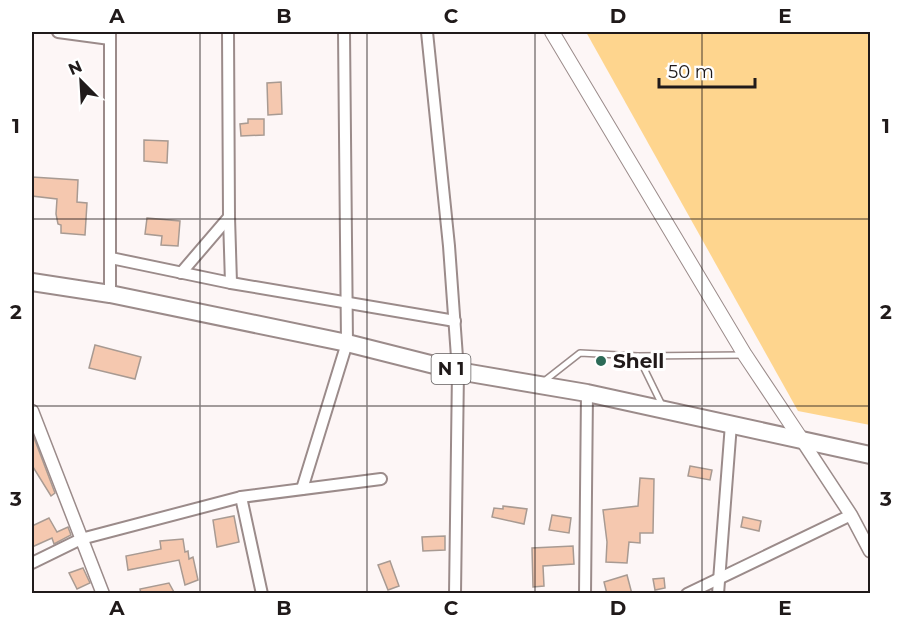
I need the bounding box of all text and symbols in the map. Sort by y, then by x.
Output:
text: A [108,4,125,28]
text: B [276,4,292,28]
text: C [444,4,459,28]
text: D [610,4,626,28]
text: E [778,4,792,28]
north arrow [51,51,111,111]
scale bar [659,51,755,89]
text: N [65,56,85,79]
text: 50 m [668,61,714,83]
text: 1 [12,114,20,138]
text: 1 [882,114,890,138]
text: 2 [10,300,22,324]
text: 2 [880,300,892,324]
place label: Shell [613,349,664,373]
road number: N 1 [432,354,470,384]
marker: Shell [594,354,608,368]
text: 3 [9,487,22,511]
text: 3 [879,487,892,511]
text: A [108,596,125,620]
text: B [276,596,292,620]
text: C [444,596,459,620]
text: D [610,596,626,620]
text: E [778,596,792,620]

